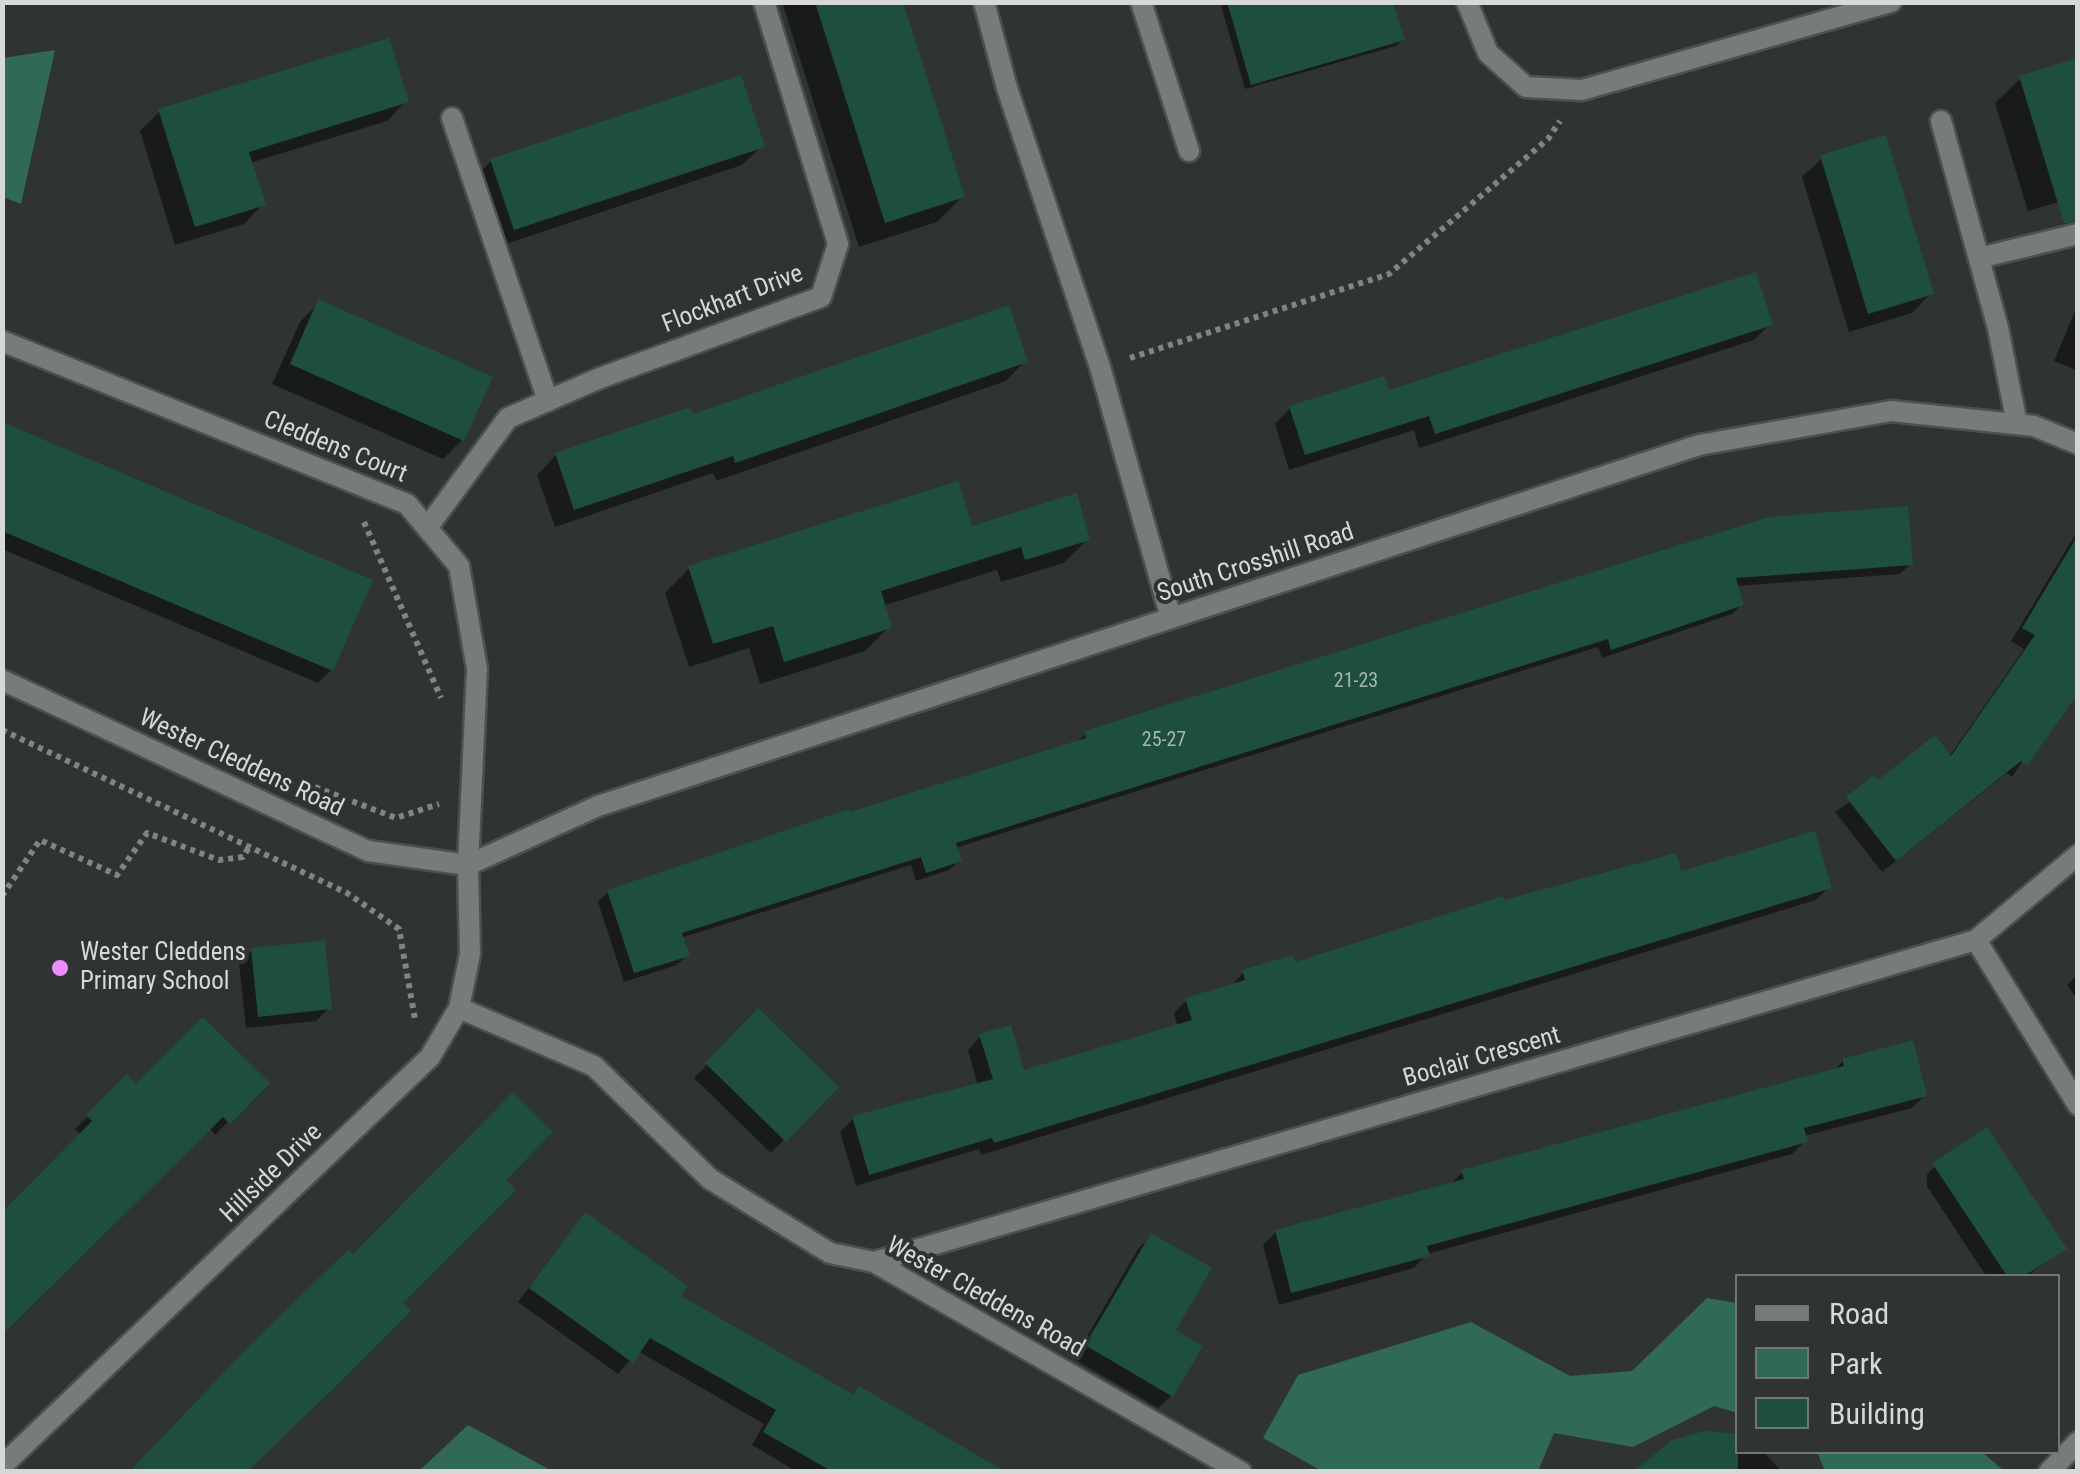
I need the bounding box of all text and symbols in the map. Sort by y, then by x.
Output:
street label: Flockhart Drive [658,259,808,341]
street label: Cleddens Court [259,406,411,490]
street label: South Crosshill Road [1154,518,1358,610]
house number: 21-23 [1334,670,1378,694]
street label: Wester Cleddens Road [134,704,348,824]
house number: 25-27 [1142,729,1186,753]
place label: Wester Cleddens Primary School [80,939,246,998]
marker: Wester Cleddens Primary School [49,957,71,979]
street label: Boclair Crescent [1400,1021,1564,1095]
street label: Hillside Drive [215,1118,329,1230]
street label: Wester Cleddens Road [881,1231,1089,1365]
legend [1735,1274,2060,1454]
text: Road [1829,1296,1889,1331]
text: Park [1829,1346,1883,1381]
text: Building [1829,1396,1925,1431]

